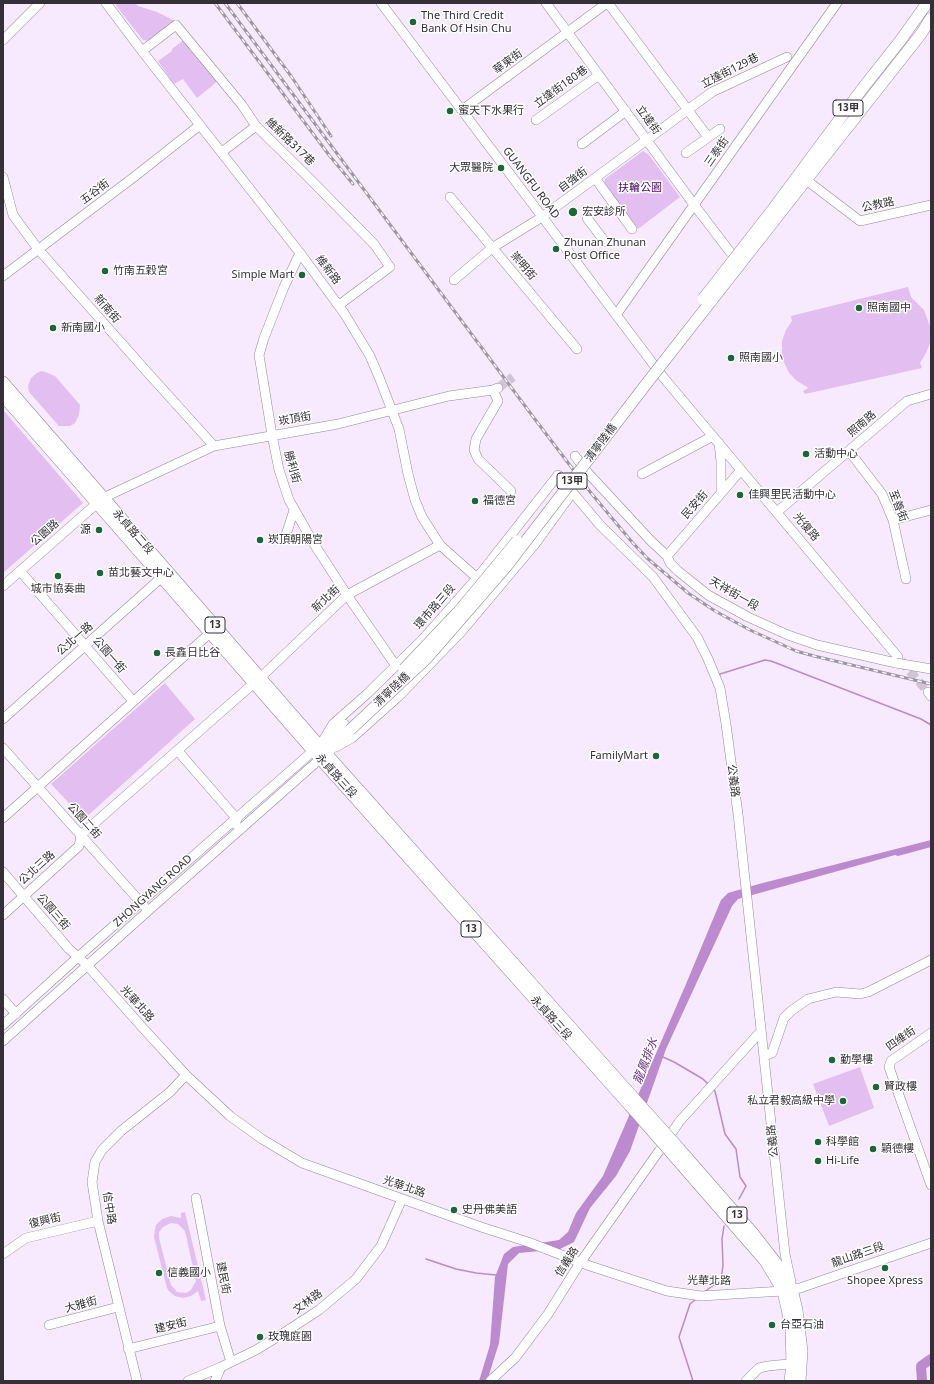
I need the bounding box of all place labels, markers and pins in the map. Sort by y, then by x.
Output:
place label: The Third Credit Bank Of Hsin Chu [421,9,512,35]
marker: The Third Credit Bank Of Hsin Chu [408,17,418,27]
place label: 蜜天下水果行 [458,104,524,118]
marker: 蜜天下水果行 [445,106,455,116]
place label: 大眾醫院 [449,161,493,175]
marker: 大眾醫院 [496,163,506,173]
place label: 宏安診所 [582,205,626,219]
marker: 宏安診所 [567,206,579,218]
place label: Zhunan Zhunan Post Office [564,236,646,262]
marker: Zhunan Zhunan Post Office [551,244,561,254]
place label: 竹南五穀宮 [113,264,168,278]
marker: 竹南五穀宮 [100,266,110,276]
place label: Simple Mart [232,268,294,282]
marker: Simple Mart [297,270,307,280]
place label: 照南國中 [867,301,911,315]
marker: 照南國中 [854,303,864,313]
place label: 新南國小 [61,321,105,335]
marker: 新南國小 [48,323,58,333]
place label: 照南國小 [739,351,783,365]
marker: 照南國小 [726,353,736,363]
place label: 活動中心 [814,447,858,461]
marker: 活動中心 [801,449,811,459]
place label: 佳興里民活動中心 [748,488,836,502]
marker: 佳興里民活動中心 [735,490,745,500]
place label: 福德宮 [483,494,516,508]
marker: 福德宮 [470,496,480,506]
place label: 源 [80,523,91,537]
marker: 源 [94,525,104,535]
place label: 崁頂朝陽宮 [268,533,323,547]
marker: 崁頂朝陽宮 [255,535,265,545]
place label: 苗北藝文中心 [108,566,174,580]
marker: 苗北藝文中心 [95,568,105,578]
marker: 城市協奏曲 [53,571,63,581]
place label: 城市協奏曲 [31,582,85,596]
place label: 長鑫日比谷 [165,646,220,660]
marker: 長鑫日比谷 [152,648,162,658]
place label: FamilyMart [590,749,648,763]
marker: FamilyMart [651,751,661,761]
place label: 勤學樓 [840,1053,873,1067]
marker: 勤學樓 [827,1055,837,1065]
place label: 賢政樓 [884,1080,917,1094]
marker: 賢政樓 [871,1082,881,1092]
place label: 私立君毅高級中學 [747,1094,835,1108]
marker: 私立君毅高級中學 [838,1096,848,1106]
place label: 科學館 [826,1135,859,1149]
marker: 科學館 [813,1137,823,1147]
place label: 穎德樓 [881,1142,914,1156]
marker: 穎德樓 [868,1144,878,1154]
place label: Hi-Life [826,1154,859,1168]
marker: Hi-Life [813,1156,823,1166]
place label: 史丹佛美語 [462,1203,517,1217]
marker: 史丹佛美語 [449,1205,459,1215]
marker: Shopee Xpress [880,1263,890,1273]
place label: 信義國小 [167,1266,211,1280]
marker: 信義國小 [154,1268,164,1278]
place label: Shopee Xpress [847,1274,923,1288]
place label: 台亞石油 [780,1318,824,1332]
marker: 台亞石油 [767,1320,777,1330]
place label: 玫瑰庭園 [268,1330,312,1344]
marker: 玫瑰庭園 [255,1332,265,1342]

